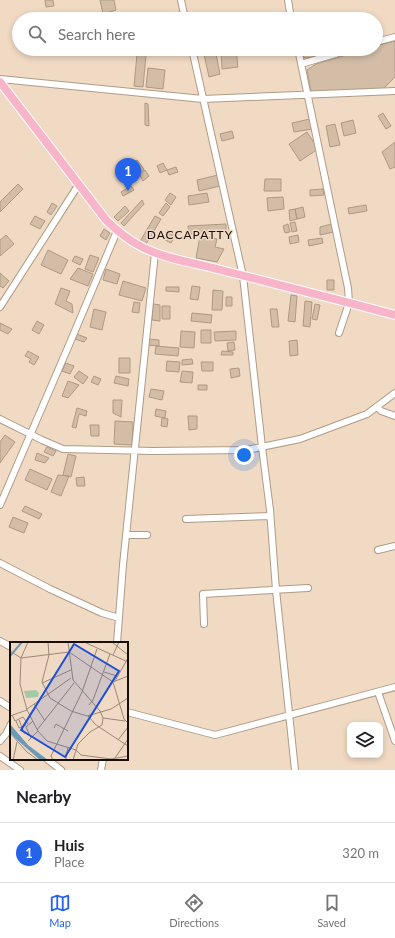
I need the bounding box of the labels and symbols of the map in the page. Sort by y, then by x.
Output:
pin: 1 [115,158,141,191]
district label: DACCAPATTY [147,227,233,242]
your location [234,445,254,465]
inset map [10,642,128,760]

